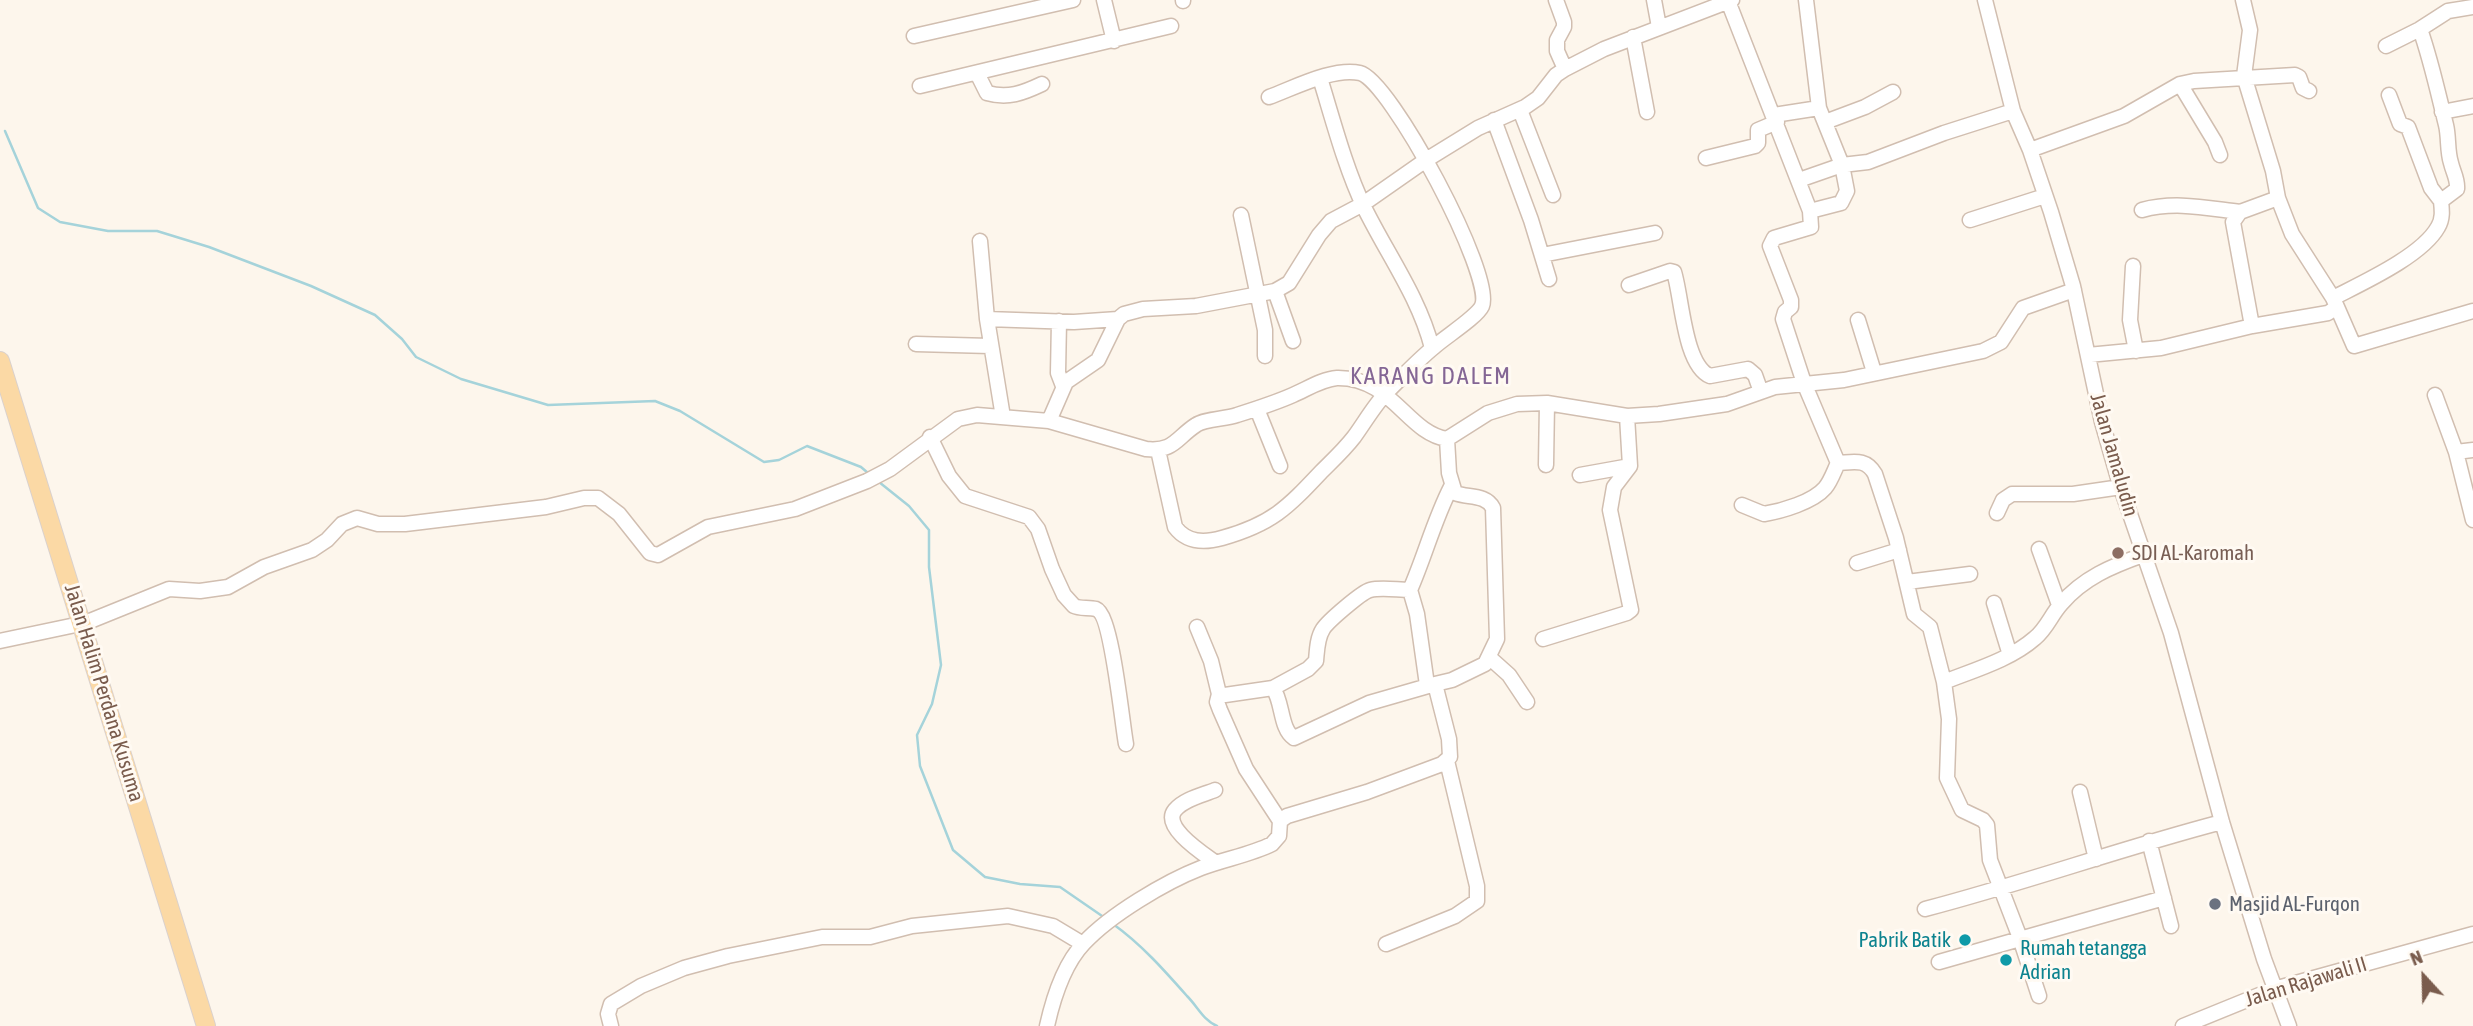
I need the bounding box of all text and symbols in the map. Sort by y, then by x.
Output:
district label: KARANG DALEM [1351,362,1511,390]
street label: Jalan Jamaludin [2084,391,2144,519]
place label: SDI AL-Karomah [2132,540,2254,566]
marker: SDI AL-Karomah [2110,545,2126,561]
street label: Jalan Halim Perdana Kusuma [59,581,149,805]
place label: Masjid AL-Furqon [2229,891,2360,917]
marker: Masjid AL-Furqon [2207,896,2223,912]
place label: Pabrik Batik [1858,927,1951,953]
marker: Pabrik Batik [1957,932,1973,948]
place label: Rumah tetangga Adrian [2020,935,2147,985]
north arrow [2389,942,2459,1012]
text: N [2407,945,2425,970]
marker: Rumah tetangga Adrian [1998,952,2014,968]
street label: Jalan Rajawali II [2242,952,2370,1012]

